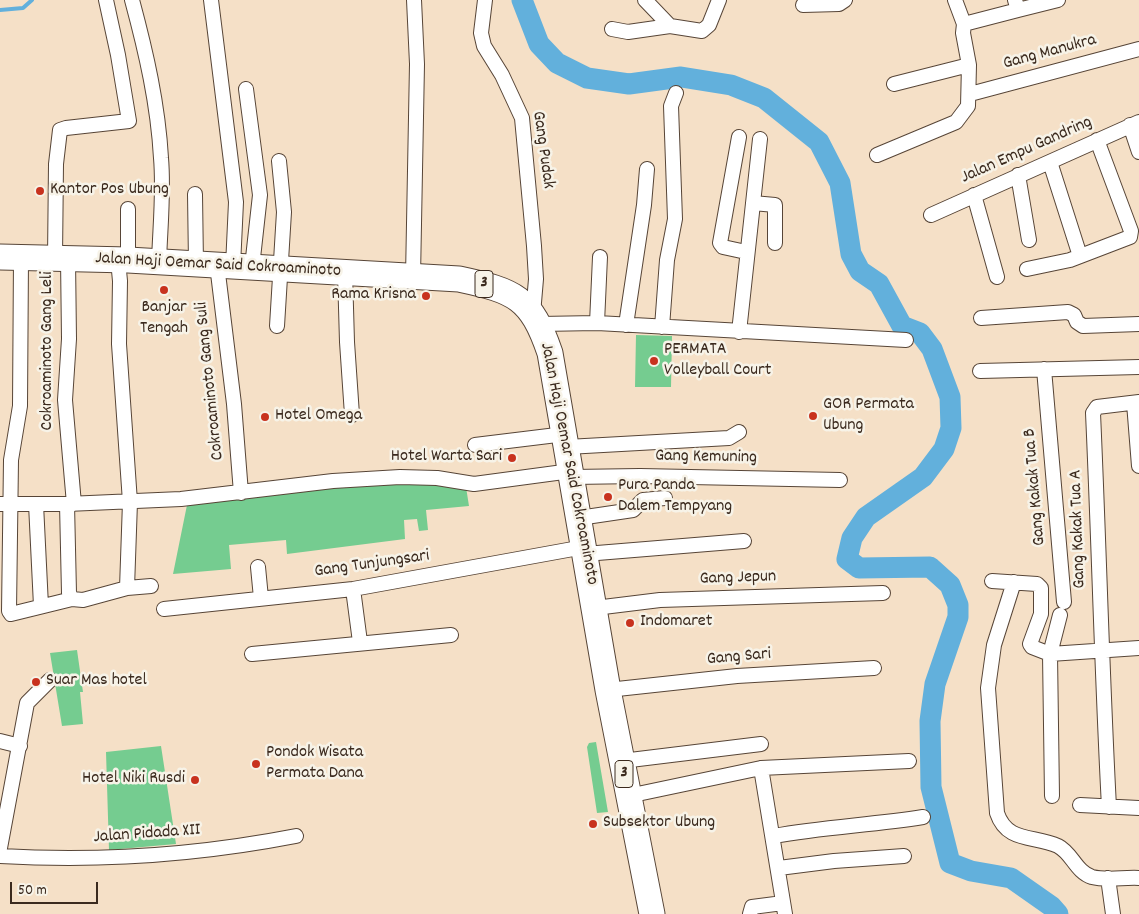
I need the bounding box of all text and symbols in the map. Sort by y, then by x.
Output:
street label: Gang Manukra [1001,30,1099,76]
street label: Gang Pudak [526,110,558,190]
street label: Jalan Empu Gandring [958,112,1096,190]
place label: Kantor Pos Ubung [50,180,169,202]
marker: Kantor Pos Ubung [34,185,46,197]
street label: Jalan Haji Oemar Said Cokroaminoto [95,249,341,283]
road number: 3 [475,270,493,298]
street label: Cokroaminoto Gang Leli [38,272,60,430]
marker: Banjar Tengah [158,284,170,296]
place label: Rama Krisna [331,285,416,307]
marker: Rama Krisna [420,290,432,302]
place label: Banjar Tengah [140,298,188,340]
street label: Cokroaminoto Gang Suli [192,301,230,461]
place label: PERMATA Volleyball Court [664,340,771,382]
street label: Jalan Haji Oemar Said Cokroaminoto [534,341,602,587]
marker: PERMATA Volleyball Court [648,355,660,367]
place label: GOR Permata Ubung [823,395,914,438]
place label: Hotel Omega [275,406,362,428]
marker: GOR Permata Ubung [807,410,819,422]
marker: Hotel Omega [259,411,271,423]
street label: Gang Kakak Tua B [1020,427,1052,547]
street label: Gang Kemuning [655,446,757,470]
place label: Hotel Warta Sari [391,447,502,469]
marker: Hotel Warta Sari [506,452,518,464]
street label: Gang Kakak Tua A [1066,469,1092,589]
place label: Pura Panda Dalem Tempyang [618,476,732,518]
marker: Pura Panda Dalem Tempyang [602,491,614,503]
street label: Gang Tunjungsari [313,546,431,584]
street label: Gang Jepun [699,567,777,591]
place label: Indomaret [640,612,712,634]
marker: Indomaret [624,617,636,629]
street label: Gang Sari [706,644,772,672]
place label: Suar Mas hotel [46,671,147,693]
marker: Suar Mas hotel [30,676,42,688]
place label: Pondok Wisata Permata Dana [266,743,363,786]
marker: Pondok Wisata Permata Dana [250,758,262,770]
road number: 3 [615,761,633,788]
place label: Hotel Niki Rusdi [82,769,185,791]
marker: Hotel Niki Rusdi [189,774,201,786]
place label: Subsektor Ubung [603,813,715,835]
marker: Subsektor Ubung [587,818,599,830]
street label: Jalan Pidada XII [93,820,201,850]
scale bar [12,872,100,904]
text: 50 m [18,880,47,902]

